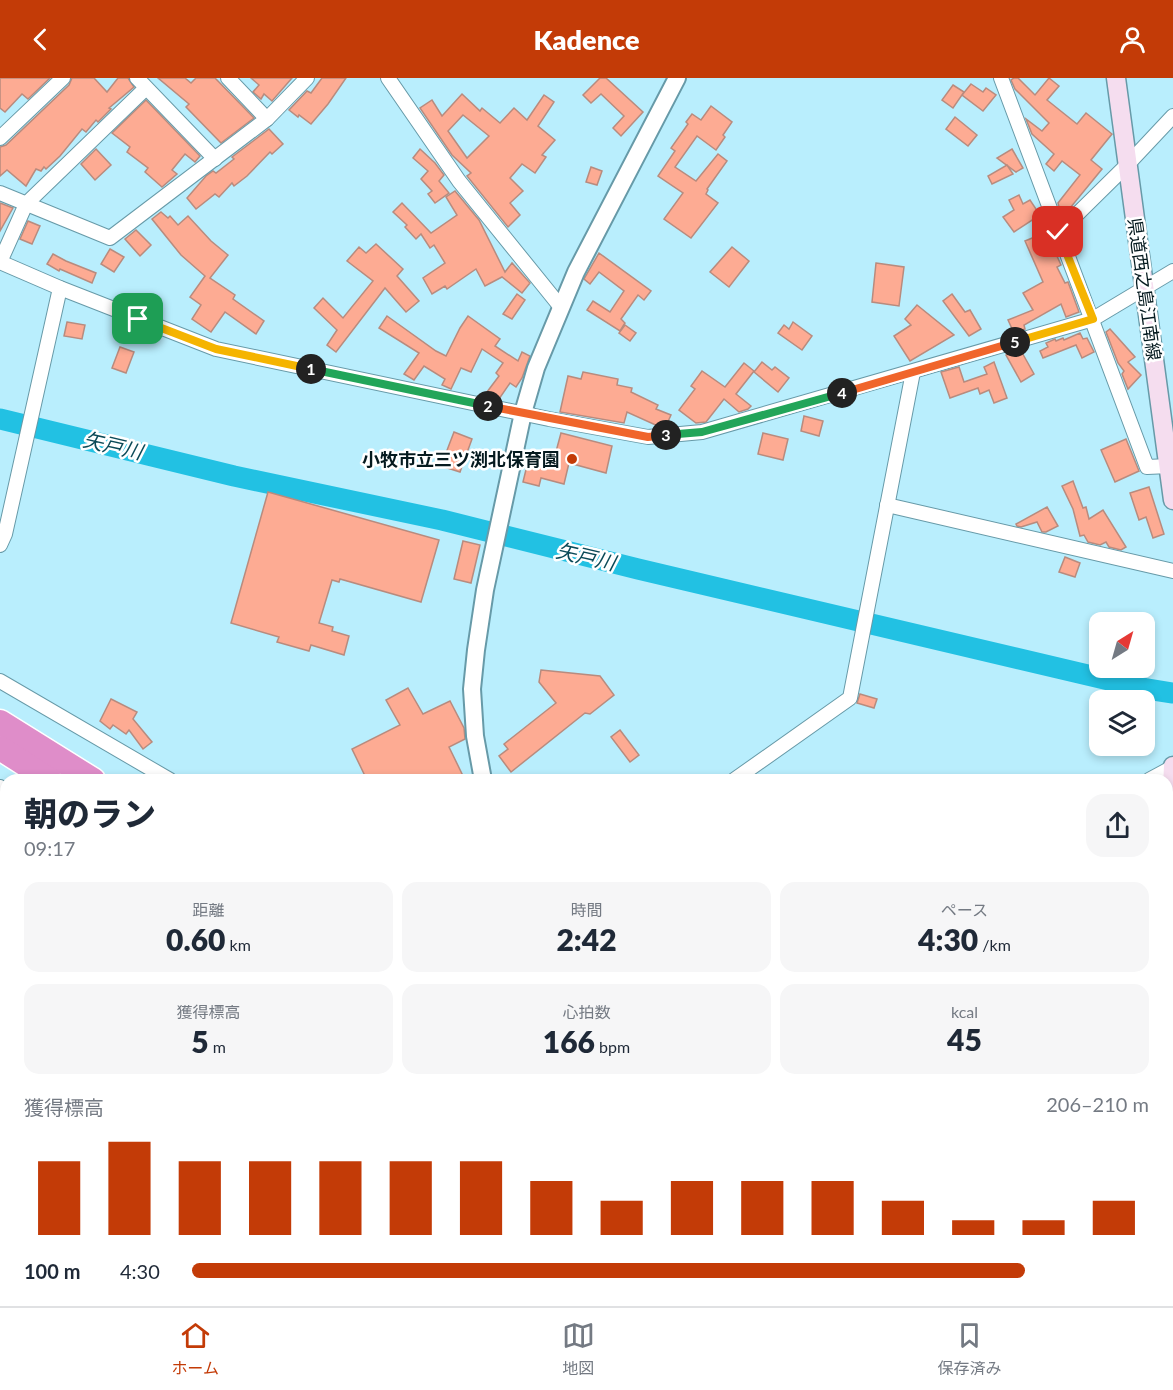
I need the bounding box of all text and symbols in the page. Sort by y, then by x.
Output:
icon: back [24,23,57,56]
text: Kadence [534,23,639,56]
icon: person [1116,23,1149,56]
pin [1032,206,1083,257]
icon: check [1041,215,1074,248]
street label: 県道西之島江南線 [1124,216,1166,362]
pin [112,293,163,344]
icon: arrive [121,302,154,335]
pin: 5 [1000,327,1030,357]
text: 5 [1010,332,1020,351]
pin: 1 [296,354,326,384]
text: 1 [306,359,316,378]
pin: 4 [827,378,857,408]
text: 4 [837,383,847,402]
pin: 2 [473,391,503,421]
text: 2 [483,396,493,415]
pin: 3 [651,420,681,450]
text: 3 [661,425,671,444]
water label: 矢戸川 [81,427,147,464]
place label: 小牧市立三ツ渕北保育園 [362,448,560,470]
marker: 小牧市立三ツ渕北保育園 [565,452,579,466]
water label: 矢戸川 [554,538,620,575]
north arrow [1089,612,1155,678]
map controls [1089,612,1155,756]
button: layers [1089,690,1155,756]
text: 朝のラン [24,793,156,833]
button: share [1086,794,1149,857]
text: 09:17 [24,836,75,860]
text: 距離 [192,900,225,919]
text: 時間 [570,900,603,919]
text: ペース [941,900,988,919]
text: 0.60 [166,921,225,957]
text: 2:42 [556,921,617,957]
text: 4:30 [918,921,978,957]
text: km [225,935,251,954]
text: /km [978,935,1011,954]
text: 獲得標高 [176,1002,241,1021]
text: 心拍数 [562,1002,611,1021]
text: kcal [951,1002,978,1021]
text: 45 [947,1021,982,1057]
text: 5 [191,1023,209,1059]
text: 166 [543,1023,595,1059]
text: m [209,1037,226,1056]
text: bpm [595,1037,630,1056]
text: 206–210 m [1046,1092,1149,1116]
text: 獲得標高 [24,1095,104,1119]
text: 100 m [24,1259,80,1283]
text: 4:30 [120,1259,160,1283]
tab: ホーム [171,1319,219,1379]
tab: 地図 [562,1319,595,1379]
tab: 保存済み [938,1319,1002,1379]

